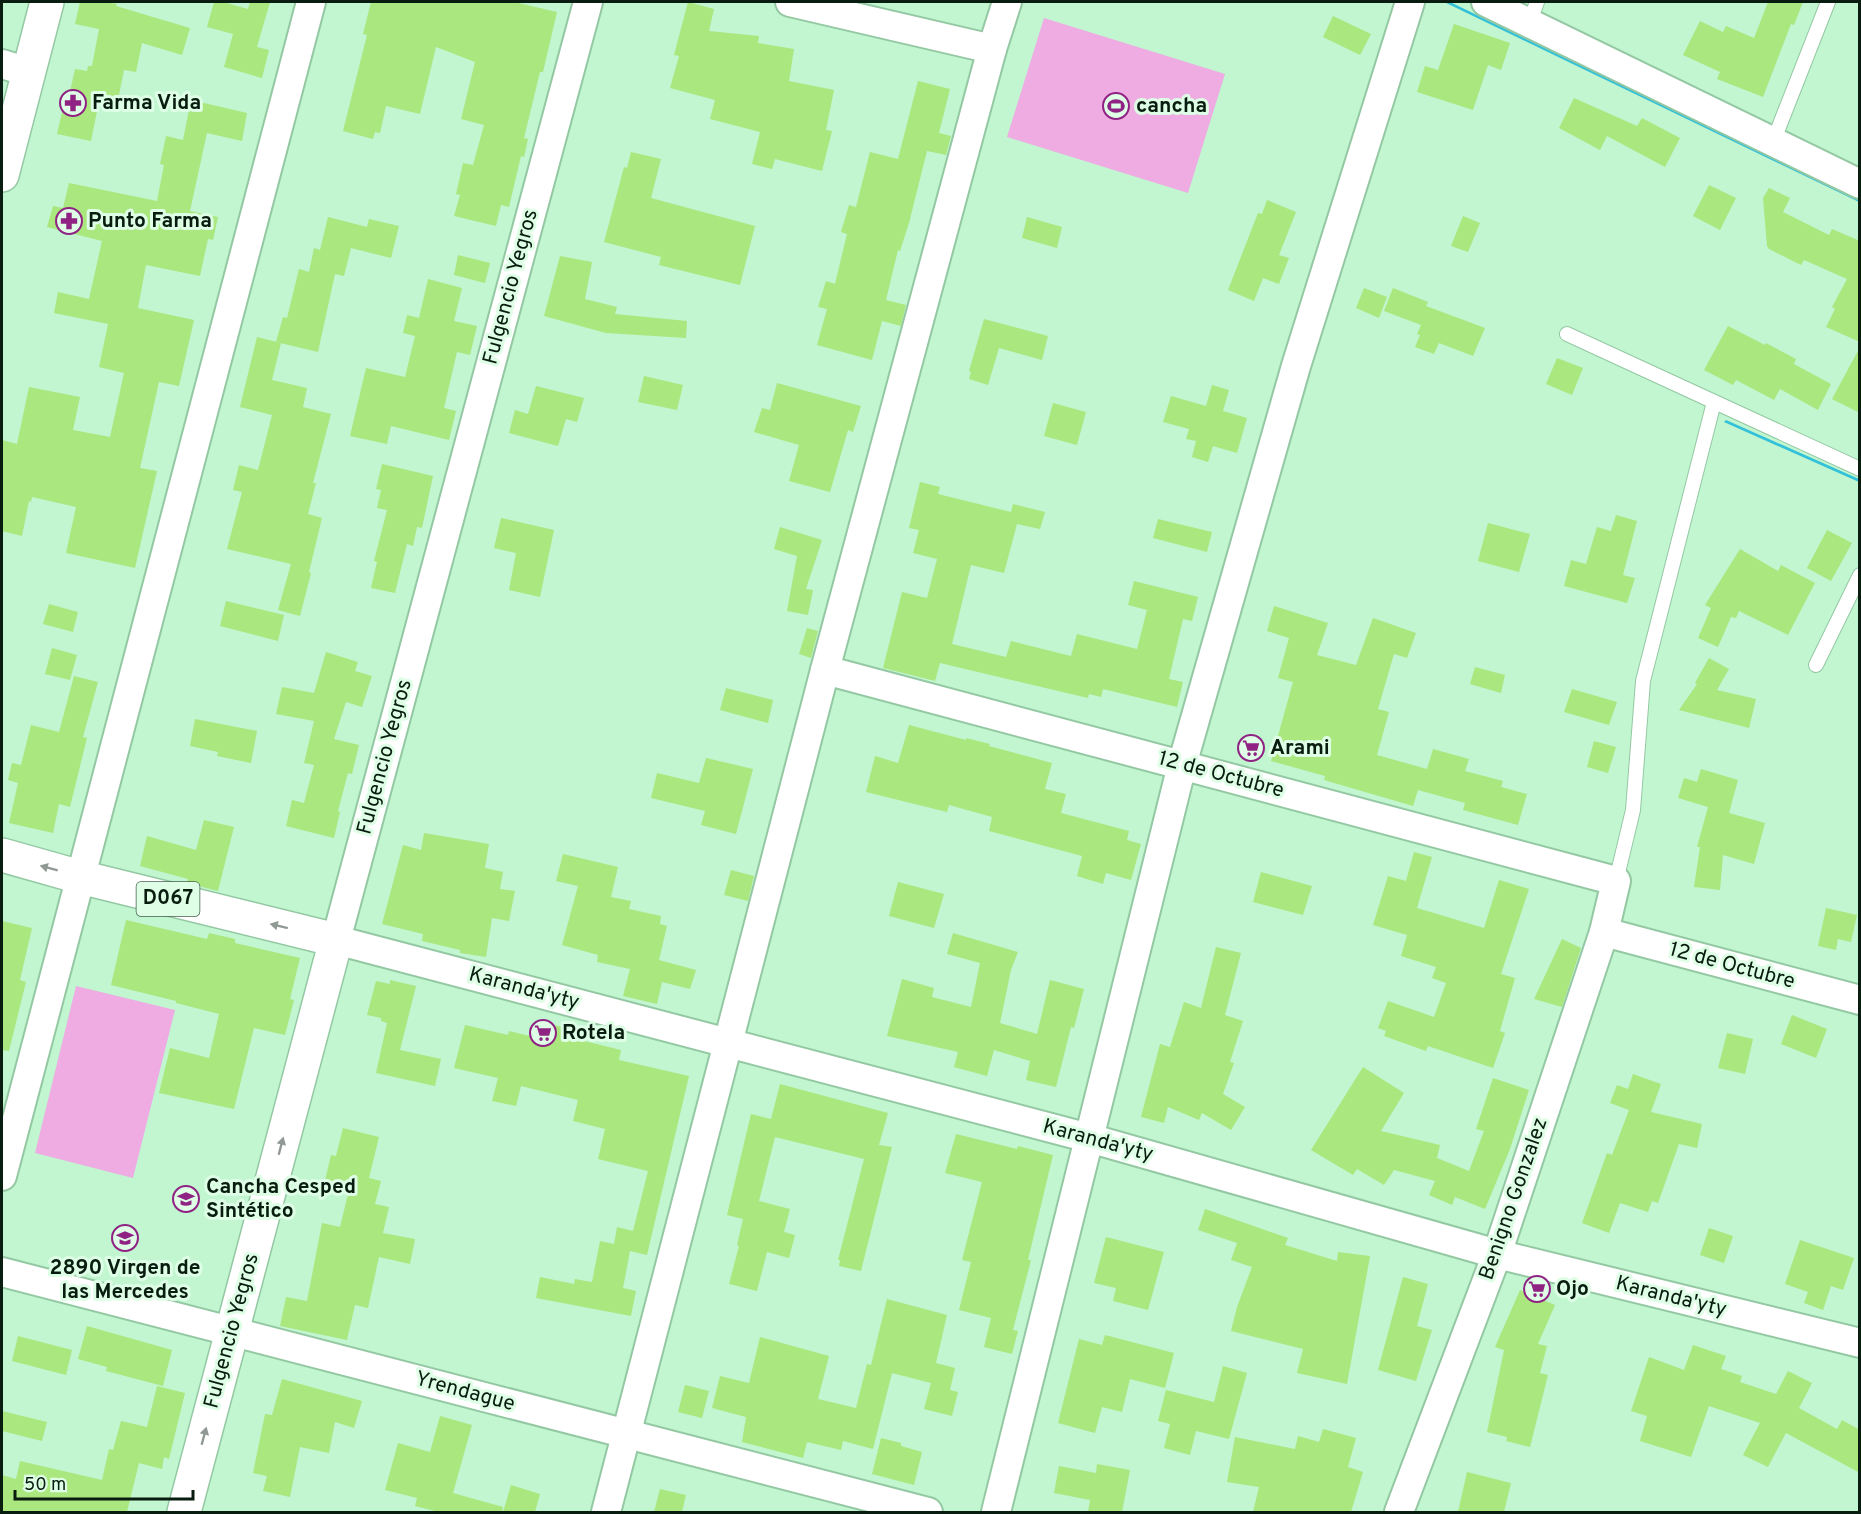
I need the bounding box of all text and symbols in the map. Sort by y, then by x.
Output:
pharmacy icon: Farma Vida [58,88,88,118]
place label: Farma Vida [92,90,201,117]
sports icon: cancha [1101,91,1131,121]
place label: cancha [1136,93,1207,120]
pharmacy icon: Punto Farma [54,206,84,236]
street label: Fulgencio Yegros [477,206,545,368]
place label: Punto Farma [88,208,212,235]
street label: Fulgencio Yegros [351,676,419,838]
supermarket icon: Arami [1236,733,1266,763]
place label: Arami [1270,735,1330,762]
street label: 12 de Octubre [1155,745,1287,805]
one-way arrow [40,863,58,873]
road number: D067 [136,882,200,916]
one-way arrow [270,920,288,930]
street label: 12 de Octubre [1666,936,1798,996]
street label: Karanda'yty [466,961,582,1017]
supermarket icon: Rotela [528,1018,558,1048]
place label: Rotela [562,1020,625,1047]
street label: Karanda'yty [1040,1113,1156,1169]
street label: Benigno Gonzalez [1474,1114,1554,1284]
one-way arrow [277,1137,286,1155]
place label: Cancha Cesped Sintético [206,1174,356,1225]
school or university icon: Cancha Cesped Sintético [171,1184,201,1214]
school or university icon: 2890 Virgen de las Mercedes [110,1223,140,1253]
street label: Fulgencio Yegros [198,1250,266,1412]
place label: 2890 Virgen de las Mercedes [50,1255,200,1306]
street label: Karanda'yty [1613,1270,1729,1324]
supermarket icon: Ojo [1522,1274,1552,1304]
place label: Ojo [1556,1276,1589,1303]
street label: Yrendague [412,1366,518,1418]
one-way arrow [200,1427,209,1445]
scale bar [15,1463,194,1501]
text: 50 m [24,1474,66,1497]

